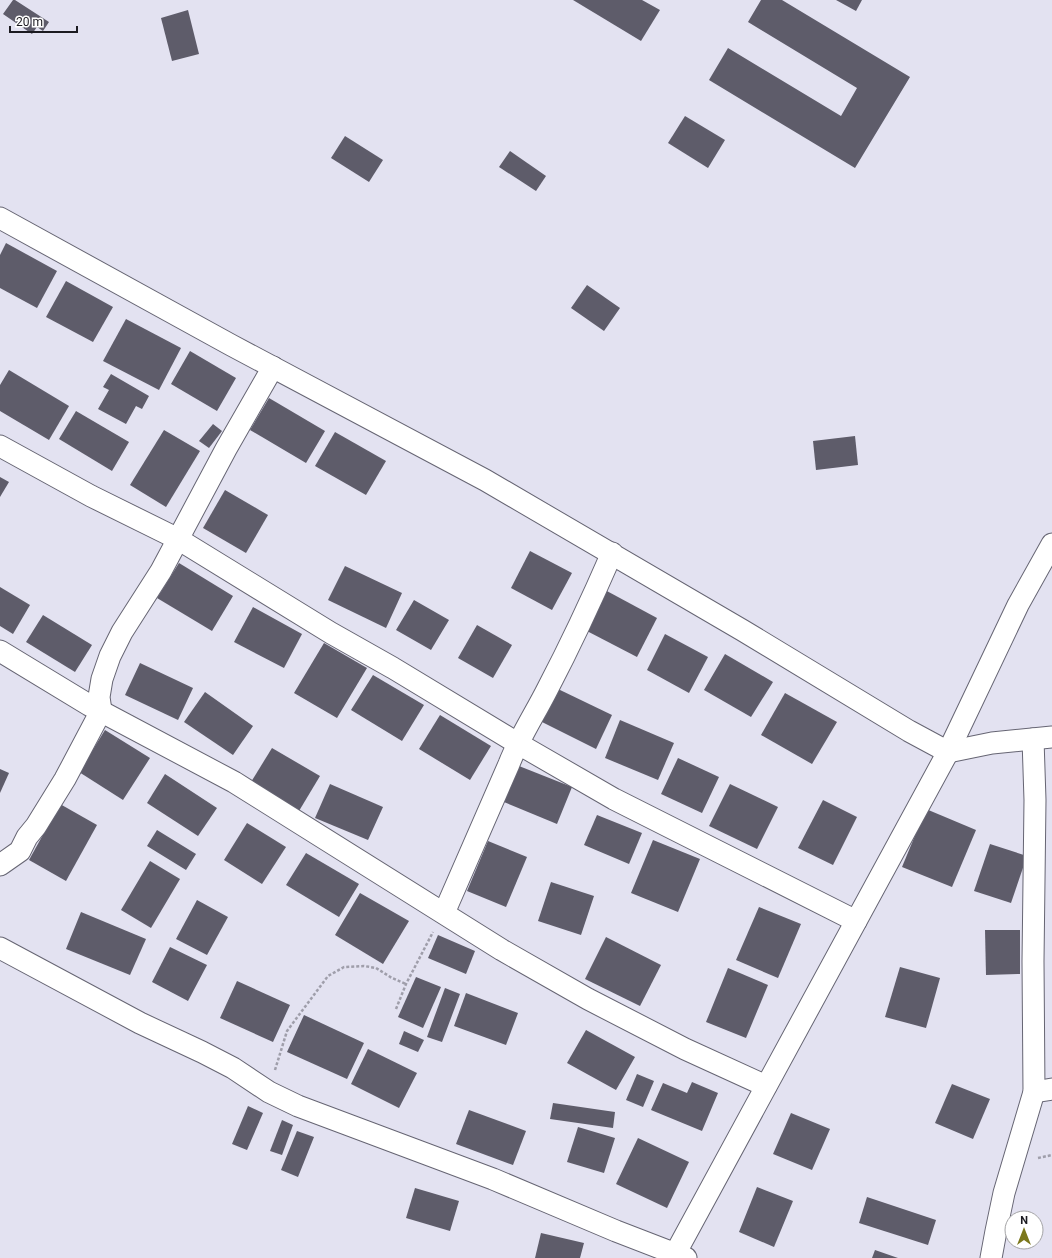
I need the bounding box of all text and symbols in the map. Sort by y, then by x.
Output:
scale bar [10,8,77,34]
text: 20 m [16,15,43,29]
north arrow [1004,1210,1044,1250]
text: N [1020,1214,1028,1227]

